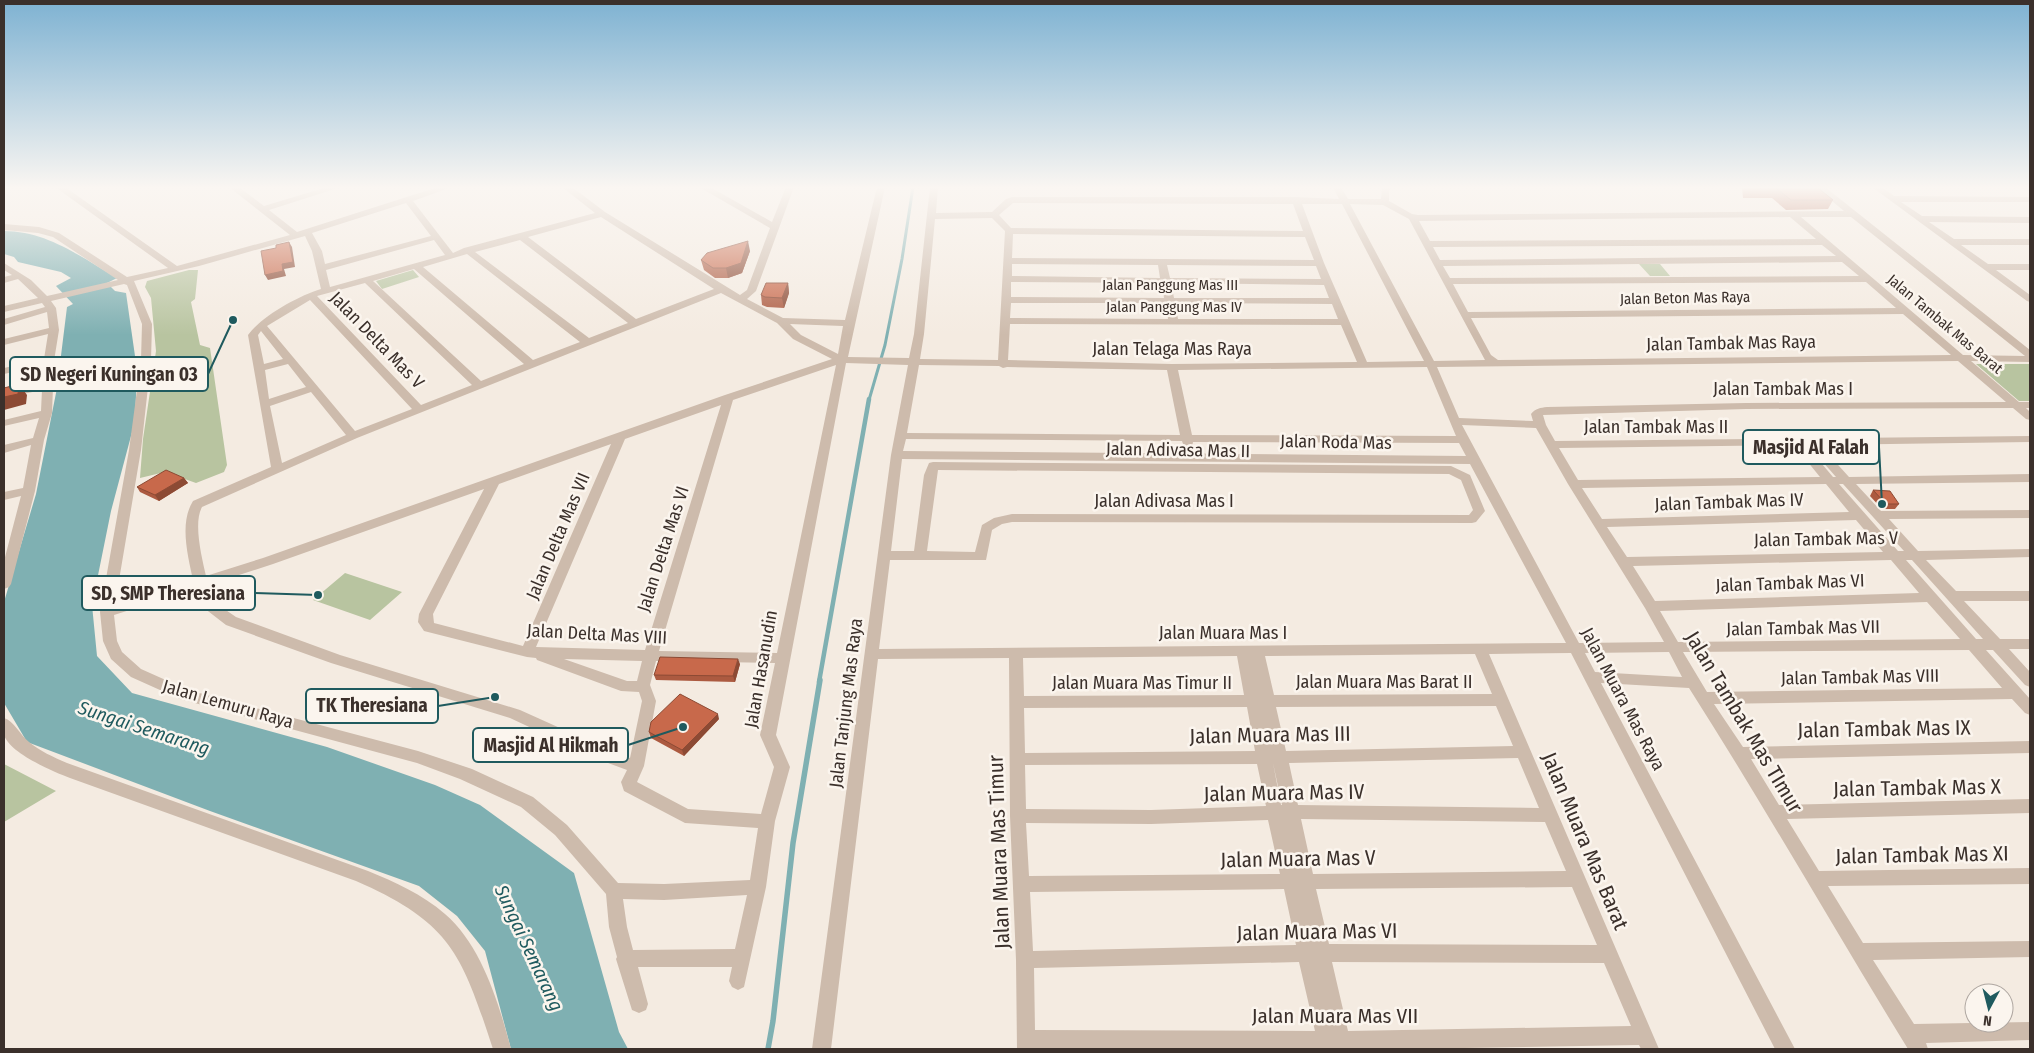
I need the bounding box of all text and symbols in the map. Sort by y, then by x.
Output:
street label: Jalan Tambak Mas Barat [1884,270,2006,378]
street label: Jalan Panggung Mas III [1102,276,1238,294]
street label: Jalan Delta Mas V [325,287,429,394]
street label: Jalan Beton Mas Raya [1620,288,1750,308]
street label: Jalan Panggung Mas IV [1106,298,1242,316]
street label: Jalan Tambak Mas Raya [1646,331,1816,355]
street label: Jalan Telaga Mas Raya [1092,338,1252,360]
callout: SD Negeri Kuningan 03 [10,357,208,391]
text: SD Negeri Kuningan 03 [20,363,198,386]
street label: Jalan Tambak Mas I [1713,378,1853,400]
street label: Jalan Tambak Mas II [1584,416,1728,438]
street label: Jalan Roda Mas [1280,430,1392,454]
callout: Masjid Al Falah [1743,430,1879,464]
text: Masjid Al Falah [1753,436,1869,459]
street label: Jalan Adivasa Mas II [1106,438,1250,462]
street label: Jalan Delta Mas VII [521,469,595,603]
street label: Jalan Delta Mas VI [632,483,694,615]
street label: Jalan Tambak Mas IV [1654,488,1805,516]
street label: Jalan Adivasa Mas I [1094,490,1234,512]
street label: Jalan Tambak Mas V [1754,527,1899,551]
street label: Jalan Tambak Mas VI [1715,569,1865,597]
callout: SD, SMP Theresiana [82,576,255,610]
text: SD, SMP Theresiana [91,582,245,605]
street label: Jalan Hasanudin [740,608,782,730]
street label: Jalan Tambak Mas VII [1726,616,1880,640]
street label: Jalan Tanjung Mas Raya [825,617,867,789]
street label: Jalan Delta Mas VIII [526,619,668,649]
street label: Jalan Muara Mas I [1159,622,1287,644]
street label: Jalan Muara Mas Raya [1576,624,1670,774]
street label: Jalan Tambak Mas TImur [1679,626,1809,818]
street label: Jalan Tambak Mas VIII [1781,665,1939,689]
street label: Jalan Muara Mas Barat II [1296,671,1472,693]
street label: Jalan Muara Mas Timur II [1052,672,1232,694]
street label: Jalan Lemuru Raya [160,675,296,733]
callout: TK Theresiana [306,689,438,723]
text: TK Theresiana [316,694,428,717]
water label: Sungai Semarang [75,696,212,760]
street label: Jalan Tambak Mas IX [1797,714,1972,744]
street label: Jalan Muara Mas III [1189,721,1351,749]
callout: Masjid Al Hikmah [473,728,628,762]
text: Masjid Al Hikmah [484,734,618,757]
street label: Jalan Muara Mas Barat [1536,748,1634,934]
street label: Jalan Muara Mas Timur [983,754,1015,949]
street label: Jalan Tambak Mas X [1833,774,2002,802]
street label: Jalan Muara Mas IV [1203,779,1365,807]
street label: Jalan Tambak Mas XI [1835,840,2009,870]
street label: Jalan Muara Mas V [1220,845,1376,873]
water label: Sungai Semarang [489,880,568,1015]
street label: Jalan Muara Mas VI [1236,918,1398,946]
north arrow [1964,983,2014,1033]
street label: Jalan Muara Mas VII [1252,1003,1418,1029]
text: N [1982,1011,1993,1029]

